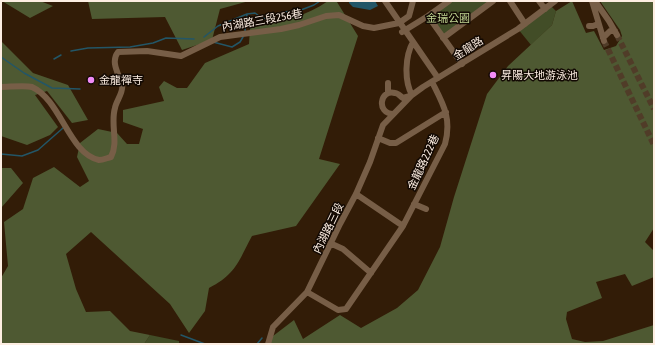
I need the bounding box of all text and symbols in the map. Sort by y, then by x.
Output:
street label: 內湖路三段256巷 [221,7,303,33]
park label: 金瑞公園 [426,12,470,24]
street label: 金龍路 [451,34,485,62]
place label: 昇陽大地游泳池 [501,69,578,81]
marker: 昇陽大地游泳池 [488,70,498,80]
place label: 金龍禪寺 [99,74,143,86]
marker: 金龍禪寺 [86,75,96,85]
street label: 金龍路222巷 [405,132,441,192]
street label: 內湖路三段 [311,201,345,255]

